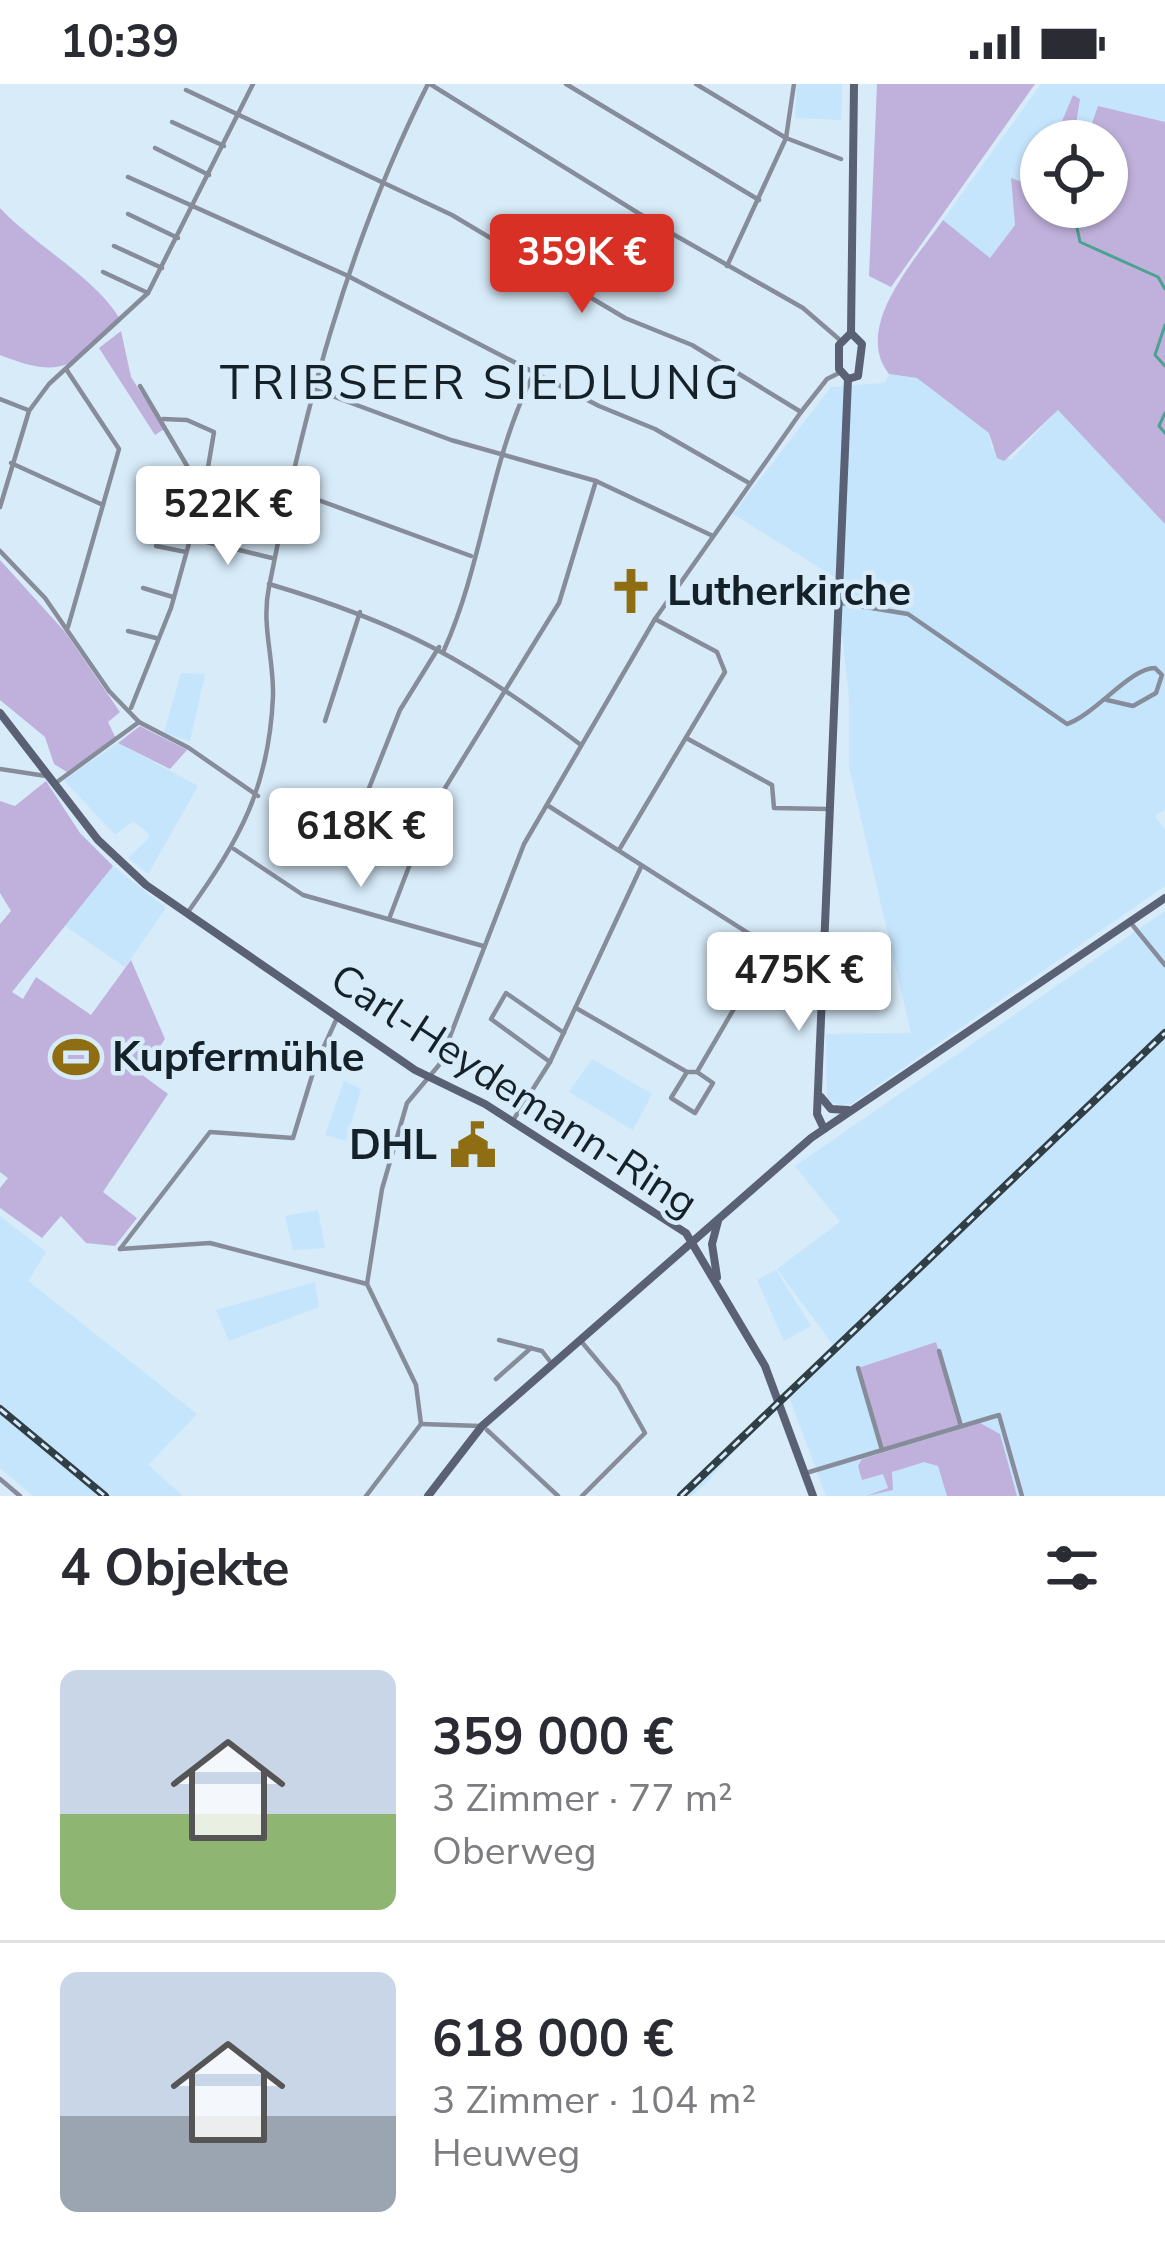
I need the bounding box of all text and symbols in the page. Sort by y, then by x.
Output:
text: 10:39 [60,12,179,73]
map controls [1020,120,1128,228]
button: locate [1020,120,1128,228]
pin: 359K € [484,214,680,316]
text: 359K € [517,226,647,279]
district label: TRIBSEER SIEDLUNG [220,350,742,416]
pin: 522K € [130,466,326,568]
text: 522K € [163,478,293,531]
place label: Lutherkirche [667,563,911,620]
church icon: Lutherkirche [606,566,656,616]
pin: 618K € [263,788,459,890]
text: 618K € [296,800,426,853]
pin: 475K € [701,932,897,1034]
text: 475K € [734,944,864,997]
street label: Carl-Heydemann-Ring [319,951,709,1231]
place label: Kupfermühle [112,1029,364,1086]
sports icon: Kupfermühle [51,1032,101,1082]
place label: DHL [349,1117,437,1174]
public building icon: DHL [448,1120,498,1170]
text: 4 Objekte [60,1533,289,1603]
icon: filters [1039,1535,1105,1601]
text: 359 000 € [432,1702,674,1772]
icon: home [156,1718,300,1862]
text: 3 Zimmer · 77 m² [432,1772,733,1825]
text: Oberweg [432,1825,597,1878]
text: 618 000 € [432,2004,674,2074]
icon: home [156,2020,300,2164]
text: 3 Zimmer · 104 m² [432,2074,756,2127]
text: Heuweg [432,2127,580,2180]

